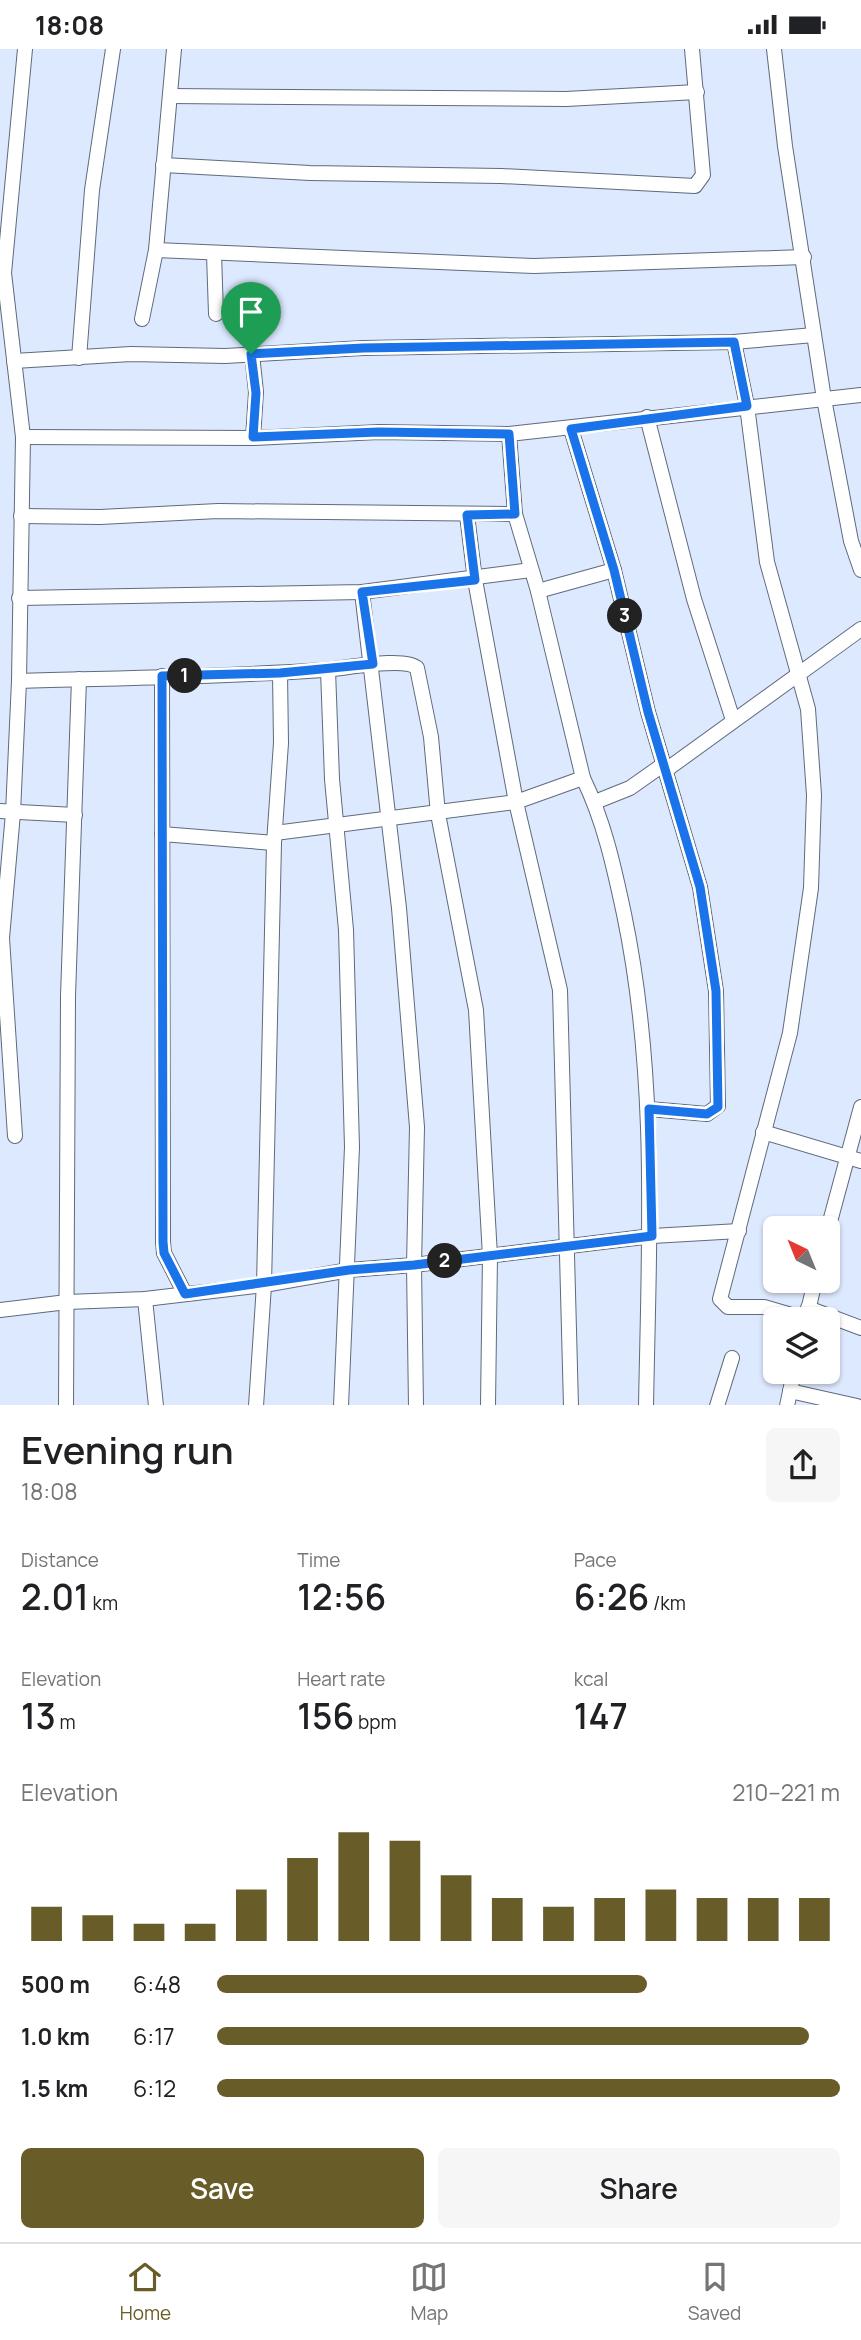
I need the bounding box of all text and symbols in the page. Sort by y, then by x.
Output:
text: 18:08 [35,7,104,43]
pin [221,282,281,354]
icon: arrive [232,293,270,331]
pin: 3 [608,599,642,633]
text: 3 [619,602,630,628]
pin: 1 [168,659,202,693]
text: 1 [180,662,189,688]
north arrow [763,1216,840,1293]
map controls [763,1216,840,1384]
pin: 2 [428,1243,462,1279]
text: 2 [439,1247,450,1273]
button: layers [763,1307,840,1384]
text: Evening run [21,1423,234,1475]
button: share [766,1428,840,1502]
text: 18:08 [21,1475,78,1507]
text: Distance [21,1547,99,1573]
text: Time [297,1547,340,1573]
text: Pace [574,1547,617,1573]
text: 2.01 [21,1573,89,1621]
text: 12:56 [297,1573,386,1621]
text: 6:26 [574,1573,649,1621]
text: km [89,1590,118,1616]
text: /km [649,1590,686,1616]
text: Elevation [21,1666,101,1692]
text: Heart rate [297,1666,385,1692]
text: kcal [574,1666,608,1692]
text: 13 [21,1692,56,1740]
text: 156 [297,1692,354,1740]
text: 147 [574,1692,628,1740]
text: m [56,1709,76,1735]
text: bpm [354,1709,397,1735]
text: Elevation [21,1776,118,1808]
text: 210–221 m [732,1776,840,1808]
text: 500 m [21,1968,90,2000]
text: 6:48 [133,1968,181,2000]
text: 1.0 km [21,2020,90,2052]
text: 6:17 [133,2020,175,2052]
text: 1.5 km [21,2072,88,2104]
text: 6:12 [133,2072,176,2104]
button: Save [21,2148,424,2228]
button: Share [438,2148,840,2228]
tab: Home [120,2258,171,2326]
tab: Map [410,2258,448,2326]
tab: Saved [688,2258,741,2326]

